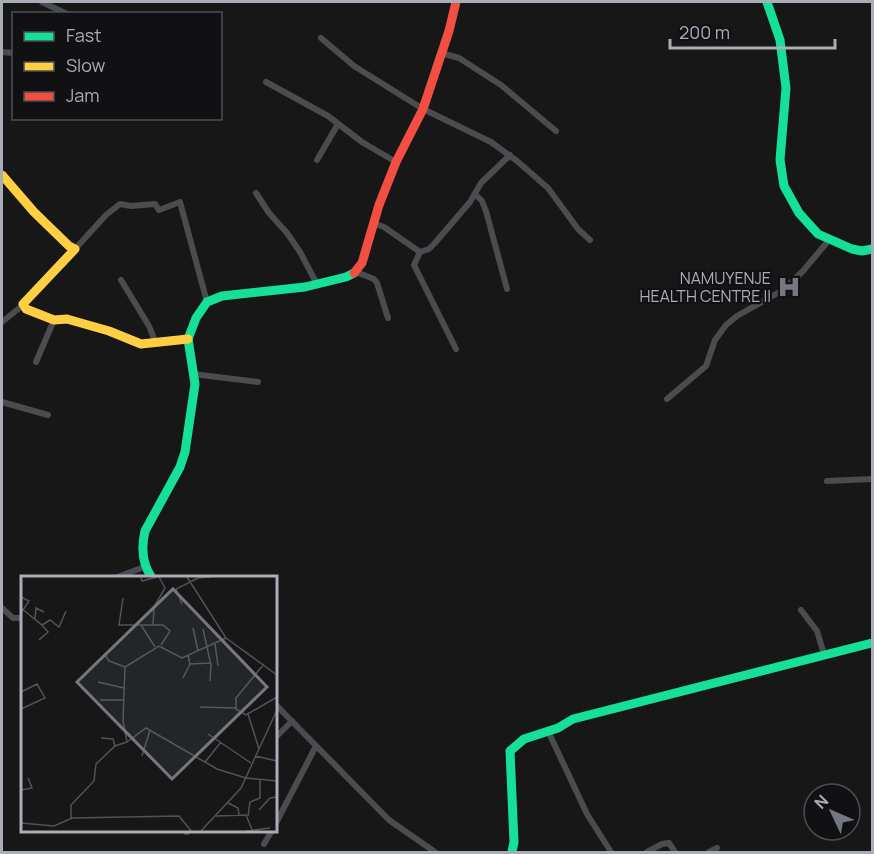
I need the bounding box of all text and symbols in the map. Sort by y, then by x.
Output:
legend [12,12,222,120]
scale bar [670,12,835,50]
text: 200 m [679,20,730,44]
text: Fast [66,23,101,47]
text: Slow [66,53,106,77]
text: Jam [66,83,100,107]
place label: NAMUYENJE HEALTH CENTRE II [640,267,771,307]
hospital icon: NAMUYENJE HEALTH CENTRE II [776,274,802,300]
inset map [21,576,278,833]
north arrow [802,782,862,842]
text: N [809,790,833,813]

